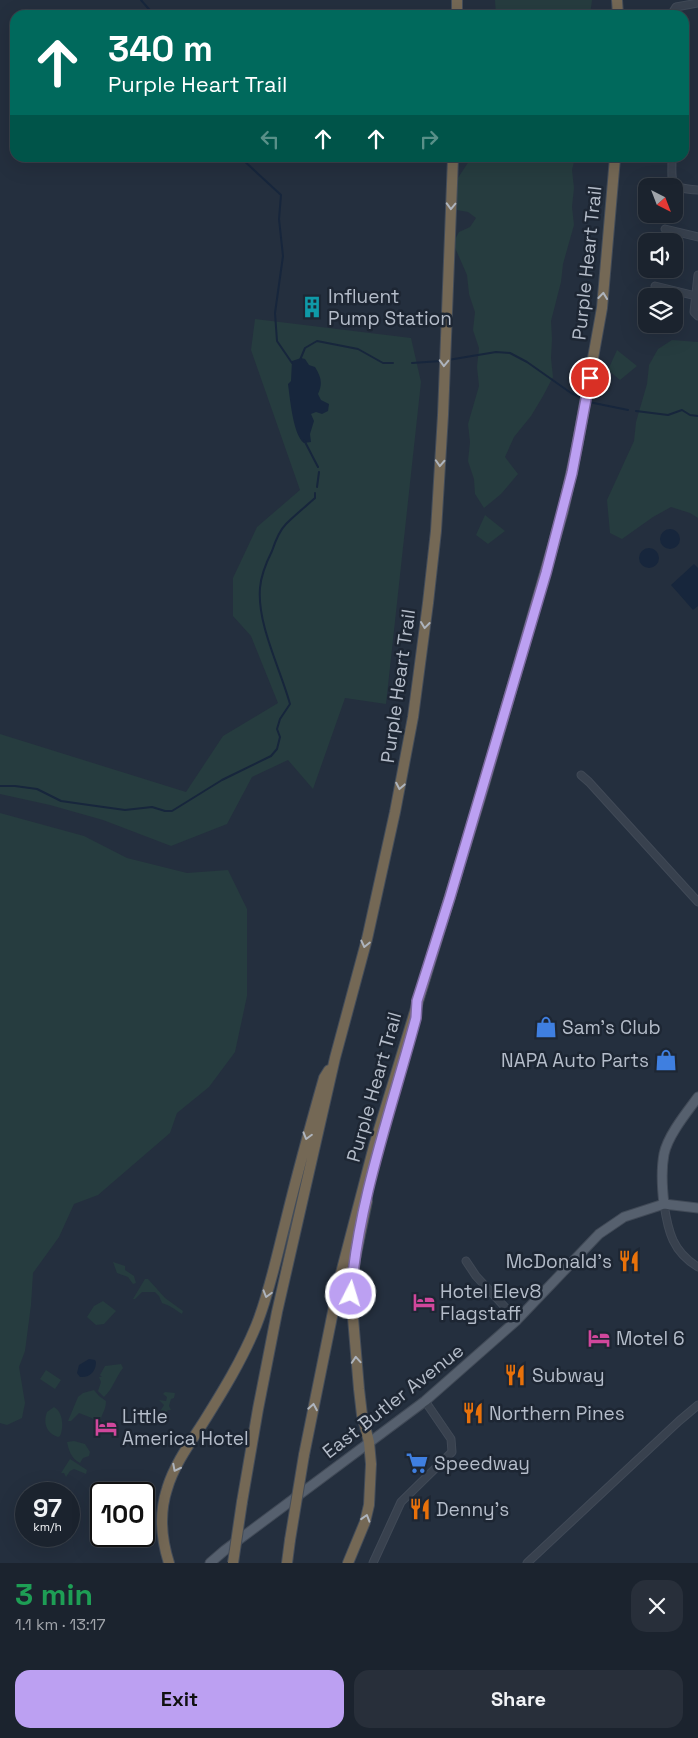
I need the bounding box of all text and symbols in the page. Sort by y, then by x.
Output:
text: 340 m [108,27,213,71]
icon: ahead [25,30,90,95]
text: Purple Heart Trail [108,70,287,98]
icon: left [256,125,284,153]
icon: ahead [309,125,337,153]
icon: ahead [362,125,390,153]
icon: right [415,125,443,153]
north arrow [638,178,682,222]
map controls [638,178,683,333]
street label: Purple Heart Trail [566,185,608,341]
one-way arrow [446,202,456,210]
button: sound [638,233,683,278]
place label: Influent Pump Station [328,284,452,331]
button: layers [638,288,683,333]
one-way arrow [597,291,608,299]
building icon: Influent Pump Station [299,294,325,320]
pin [569,357,611,399]
one-way arrow [439,360,449,367]
icon: arrive [576,364,604,392]
one-way arrow [435,460,446,468]
street label: Purple Heart Trail [375,608,421,764]
one-way arrow [421,621,431,629]
one-way arrow [396,781,406,790]
one-way arrow [360,940,371,949]
street label: Purple Heart Trail [341,1009,407,1165]
shop icon: Sam's Club [533,1014,559,1040]
place label: Sam's Club [562,1015,661,1040]
shop icon: NAPA Auto Parts [653,1047,679,1073]
place label: NAPA Auto Parts [501,1048,649,1073]
one-way arrow [303,1132,313,1140]
restaurant icon: McDonald's [616,1248,642,1274]
place label: McDonald's [506,1249,612,1274]
position arrow [324,1267,376,1319]
place label: Hotel Elev8 Flagstaff [440,1279,541,1326]
one-way arrow [262,1289,273,1298]
hotel icon: Hotel Elev8 Flagstaff [411,1289,437,1315]
hotel icon: Motel 6 [586,1325,612,1351]
place label: Motel 6 [616,1326,685,1351]
street label: East Butler Avenue [317,1338,469,1464]
one-way arrow [351,1355,362,1363]
restaurant icon: Subway [502,1362,528,1388]
place label: Subway [532,1363,605,1388]
restaurant icon: Northern Pines [460,1400,486,1426]
place label: Northern Pines [489,1401,625,1426]
one-way arrow [307,1403,317,1411]
place label: Little America Hotel [122,1404,249,1451]
hotel icon: Little America Hotel [93,1414,119,1440]
supermarket icon: Speedway [404,1450,430,1476]
place label: Speedway [434,1451,530,1476]
one-way arrow [172,1463,182,1472]
speed limit sign: 100 [90,1482,155,1547]
text: 97 [33,1492,62,1524]
restaurant icon: Denny's [407,1496,433,1522]
place label: Denny's [436,1497,509,1522]
one-way arrow [360,1514,370,1522]
text: km/h [33,1519,62,1535]
text: 3 min [15,1575,93,1614]
button: close [631,1580,683,1632]
text: 1.1 km · 13:17 [15,1614,106,1635]
button: Exit [15,1670,344,1728]
button: Share [354,1670,683,1728]

